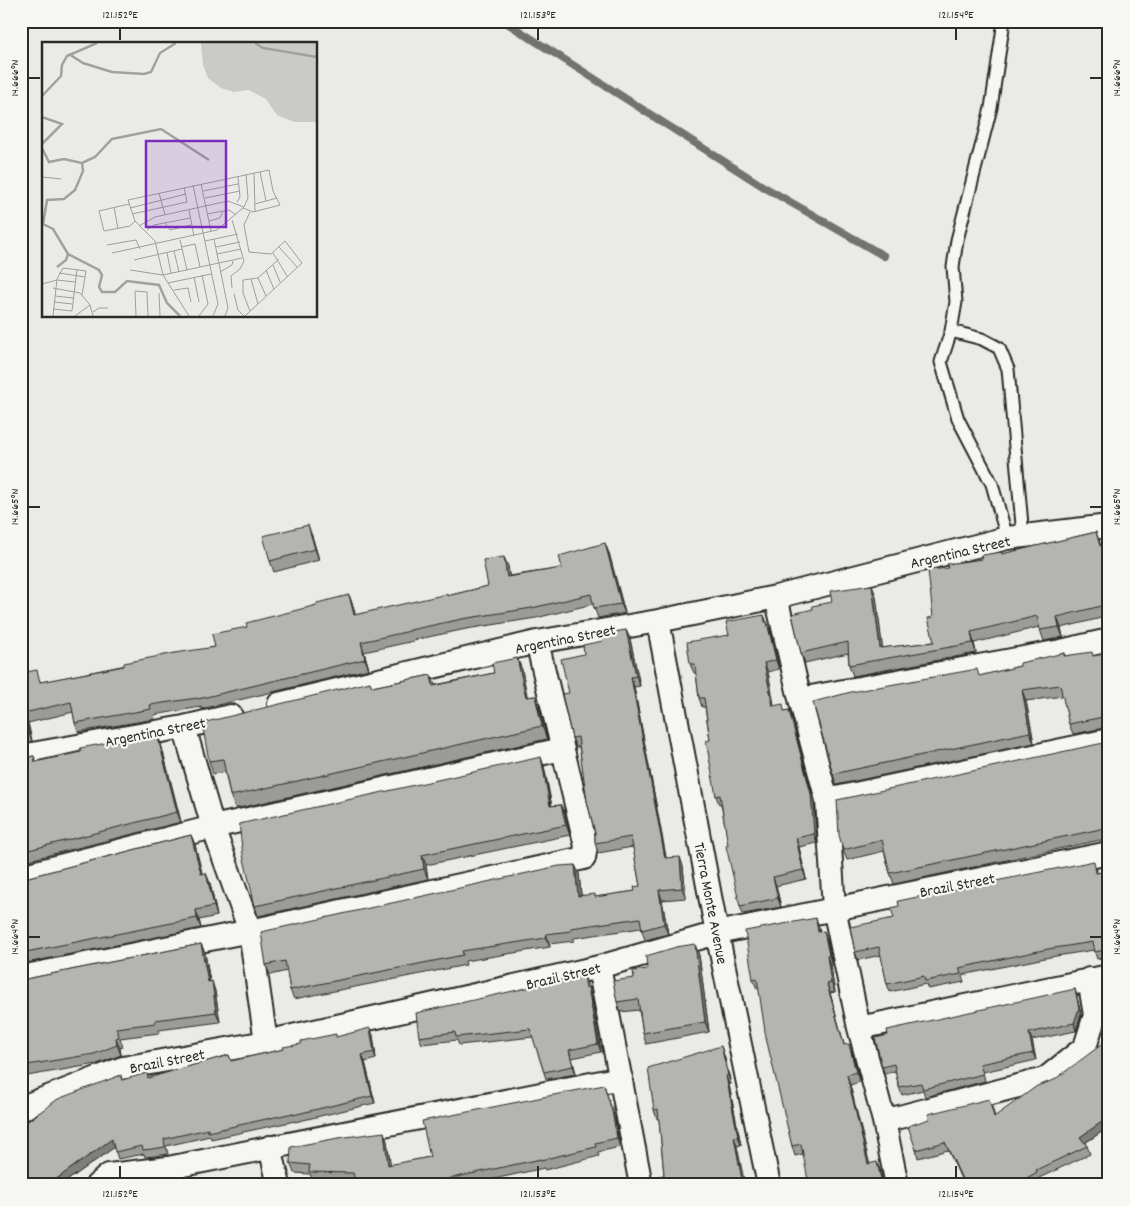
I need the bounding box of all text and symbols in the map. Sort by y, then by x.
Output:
text: 121.152°E [102,7,138,24]
text: 121.153°E [520,7,556,24]
text: 121.154°E [939,7,974,24]
inset map [42,42,318,318]
text: 14.666°N [7,59,24,97]
text: 14.666°N [1109,59,1126,97]
text: 14.665°N [7,489,24,525]
text: 14.665°N [1109,489,1126,525]
street label: Argentina Street [908,531,1013,576]
street label: Argentina Street [513,619,618,662]
street label: Argentina Street [103,712,208,755]
street label: Tierra Monte Avenue [686,841,733,966]
street label: Brazil Street [918,868,997,905]
text: 14.664°N [7,919,24,955]
text: 14.664°N [1109,919,1126,955]
street label: Brazil Street [524,958,603,997]
street label: Brazil Street [128,1044,207,1081]
text: 121.152°E [102,1186,138,1203]
text: 121.153°E [520,1186,556,1203]
text: 121.154°E [939,1186,974,1203]

